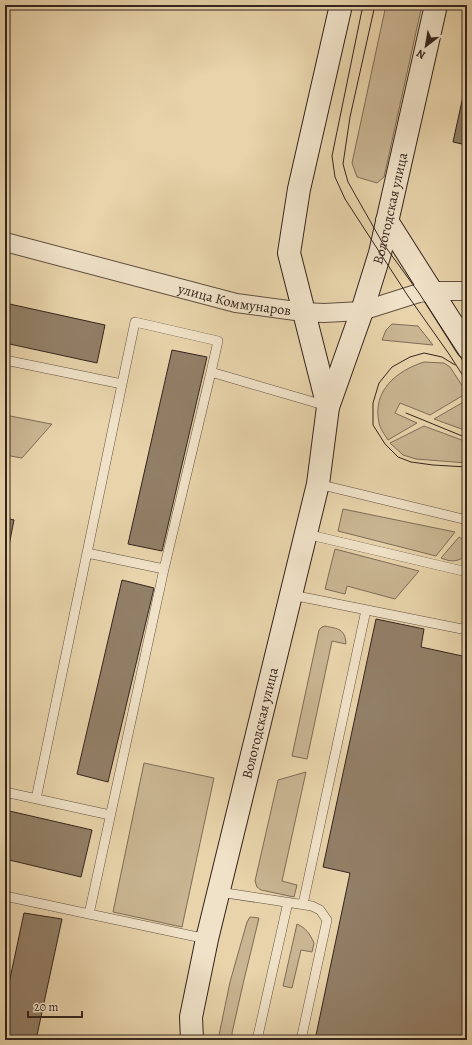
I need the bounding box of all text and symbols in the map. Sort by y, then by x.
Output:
north arrow [406,26,446,66]
text: N [414,46,428,63]
street label: Вологодская улица [368,150,413,267]
street label: улица Коммунаров [175,279,293,320]
street label: Вологодская улица [237,665,283,781]
scale bar [28,993,82,1019]
text: 20 m [34,999,58,1015]

